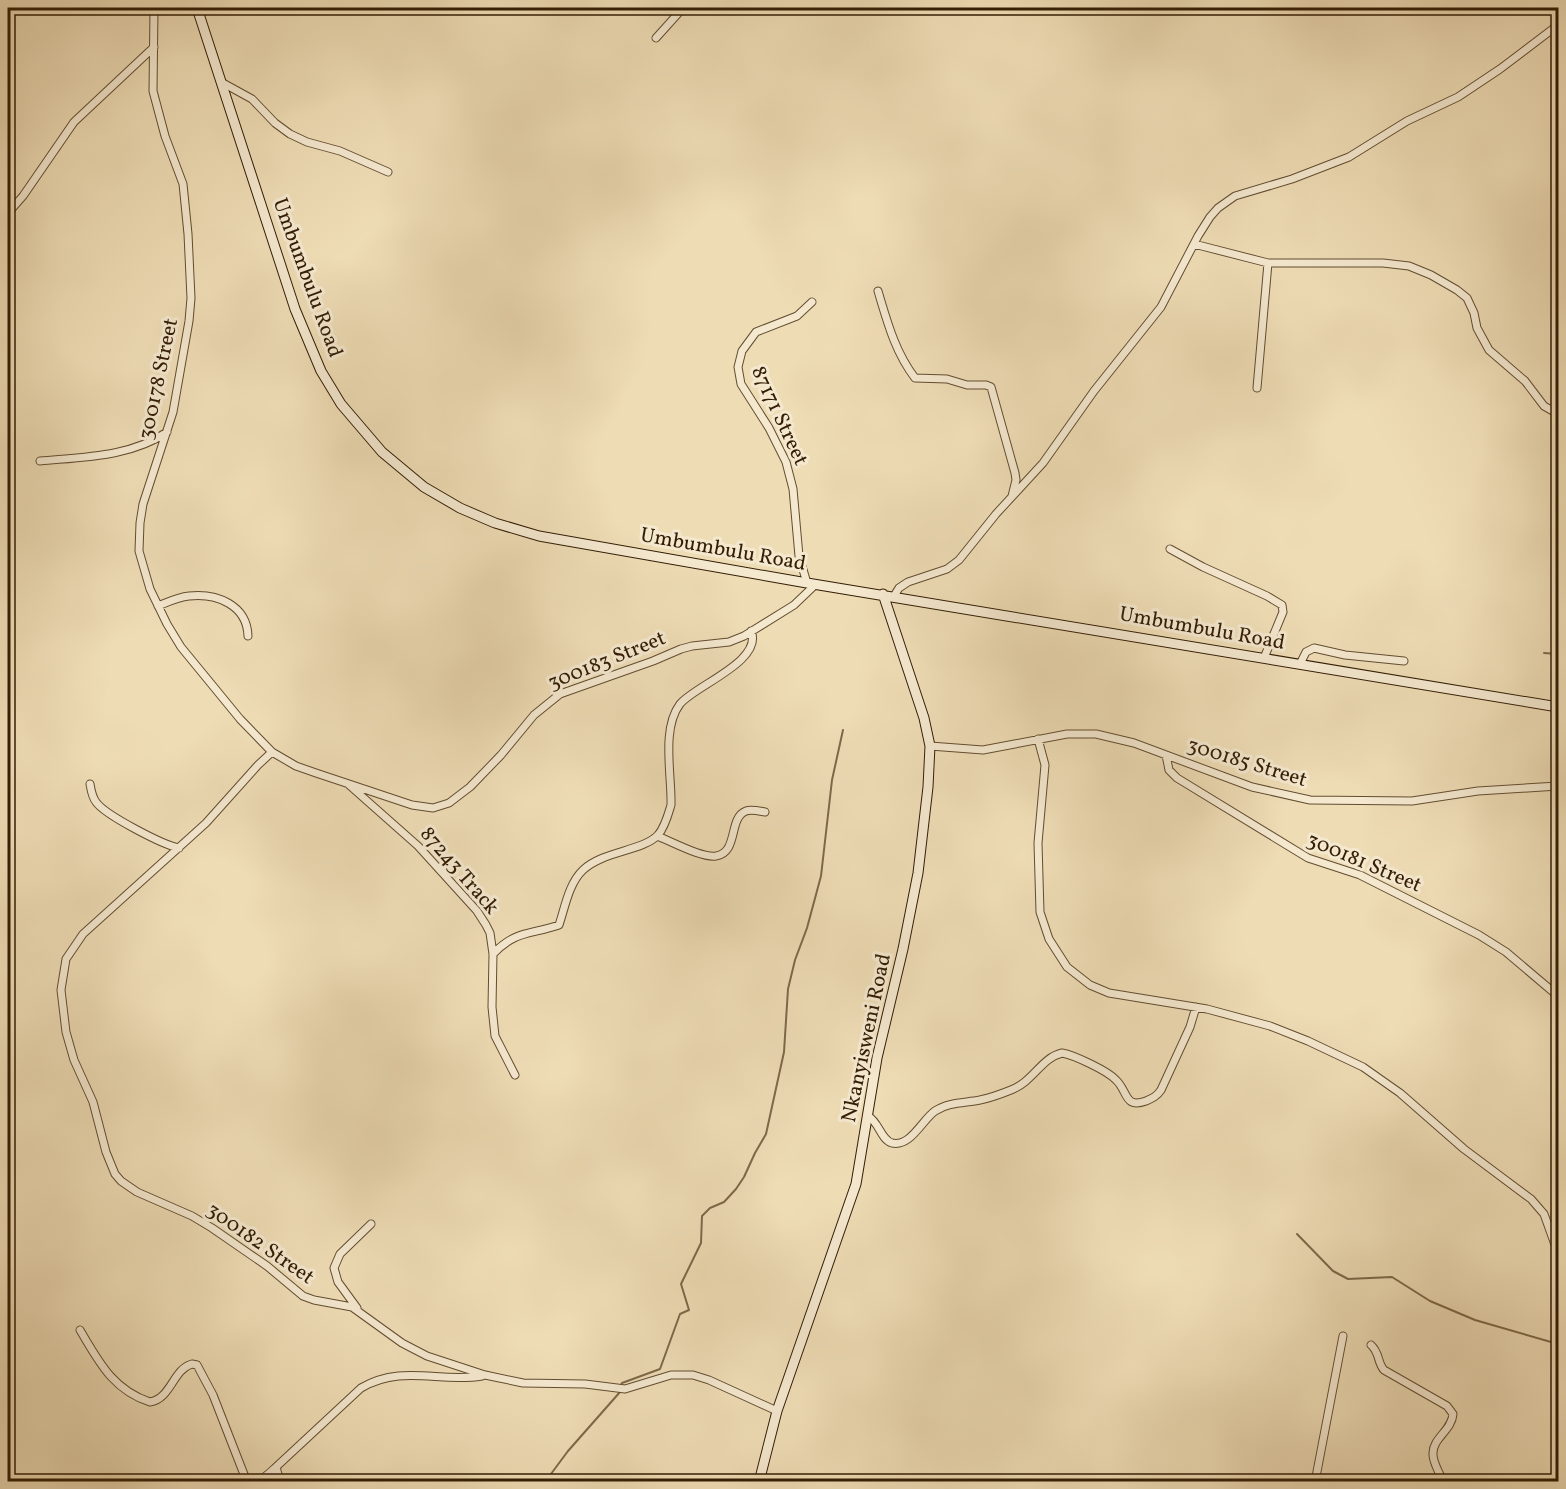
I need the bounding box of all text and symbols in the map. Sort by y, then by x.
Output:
street label: Umbumbulu Road [265,194,349,362]
street label: 300178 Street [132,316,186,442]
street label: 87171 Street [743,362,815,470]
street label: Umbumbulu Road [638,521,808,579]
street label: Umbumbulu Road [1117,600,1287,658]
street label: 300183 Street [544,624,670,698]
street label: 300185 Street [1183,731,1311,795]
street label: 87243 Track [413,821,506,922]
street label: 300181 Street [1302,826,1426,900]
street label: Nkanyisweni Road [835,951,899,1125]
street label: 300182 Street [200,1196,320,1292]

